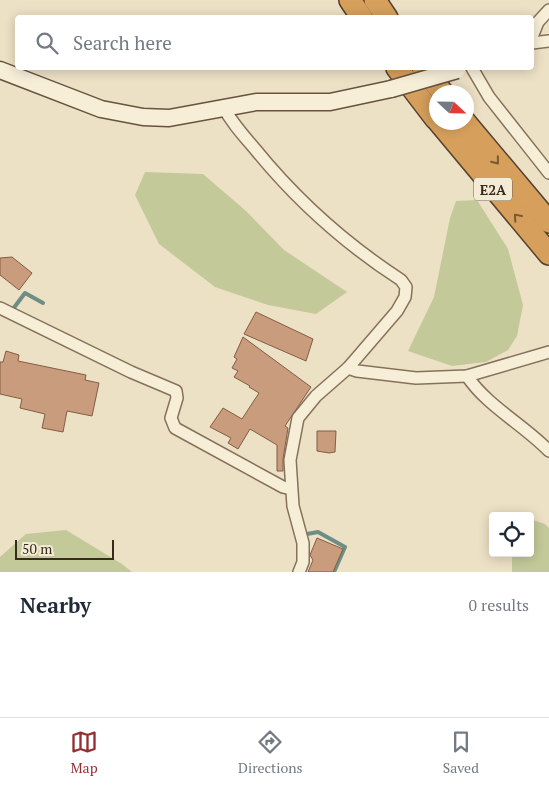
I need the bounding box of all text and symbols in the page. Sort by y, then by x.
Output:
search box [15,15,534,70]
icon: search [33,29,61,57]
text: Search here [73,30,172,55]
north arrow [429,85,474,130]
one-way arrow [490,155,499,164]
road number: E2A [474,178,512,200]
one-way arrow [514,213,523,222]
map controls [489,512,534,557]
button: locate [489,512,534,557]
scale bar [15,537,114,560]
text: 50 m [22,539,52,558]
text: Nearby [20,591,91,619]
text: 0 results [469,594,529,616]
tab: Map [70,728,98,777]
tab: Directions [238,728,303,777]
tab: Saved [443,728,479,777]

